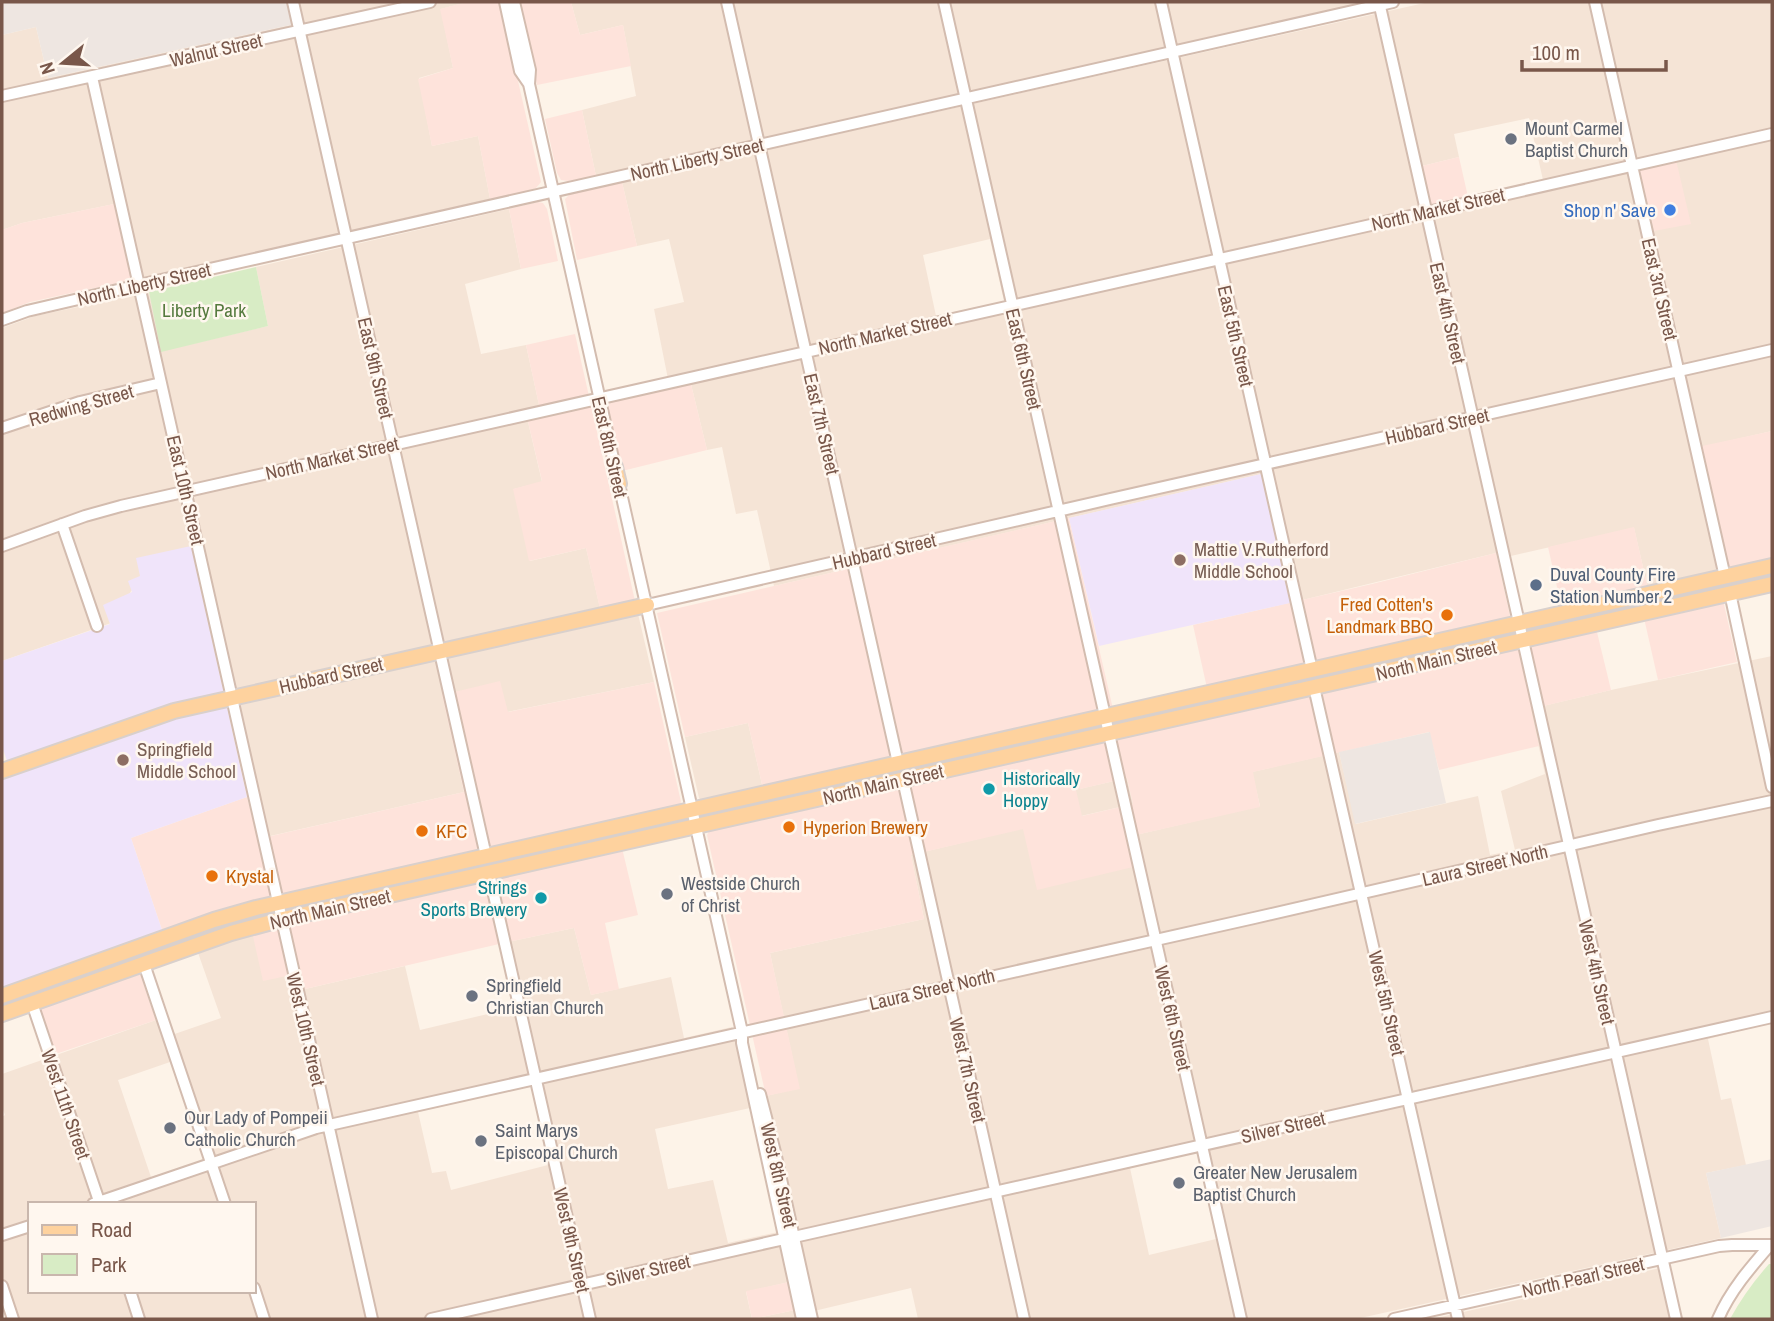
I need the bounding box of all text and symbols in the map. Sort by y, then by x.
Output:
street label: Walnut Street [167,27,265,73]
north arrow [28,28,98,98]
scale bar [1522,28,1666,72]
text: 100 m [1532,38,1580,67]
text: N [33,59,61,78]
place label: Mount Carmel Baptist Church [1525,115,1628,163]
street label: North Liberty Street [628,131,767,187]
marker: Mount Carmel Baptist Church [1503,131,1519,147]
street label: North Market Street [1369,181,1508,237]
place label: Shop n' Save [1564,197,1656,223]
marker: Shop n' Save [1662,202,1678,218]
street label: East 3rd Street [1636,235,1685,343]
street label: North Liberty Street [75,256,214,312]
street label: East 4th Street [1424,260,1472,367]
street label: East 5th Street [1212,283,1260,390]
park label: Liberty Park [162,297,246,323]
street label: North Market Street [816,305,955,361]
street label: East 6th Street [1000,306,1048,413]
street label: East 9th Street [352,315,400,422]
street label: East 7th Street [798,371,846,478]
street label: Redwing Street [26,378,137,432]
street label: East 8th Street [586,394,634,501]
street label: Hubbard Street [1383,401,1492,451]
street label: North Market Street [263,430,402,486]
street label: East 10th Street [161,433,211,548]
street label: Hubbard Street [830,526,939,576]
place label: Mattie V.Rutherford Middle School [1194,536,1329,584]
marker: Mattie V.Rutherford Middle School [1172,552,1188,568]
place label: Duval County Fire Station Number 2 [1550,561,1676,609]
marker: Duval County Fire Station Number 2 [1528,577,1544,593]
place label: Fred Cotten's Landmark BBQ [1326,591,1433,639]
marker: Fred Cotten's Landmark BBQ [1439,607,1455,623]
street label: North Main Street [1373,633,1499,686]
street label: Hubbard Street [277,650,386,700]
place label: Springfield Middle School [137,736,236,784]
marker: Springfield Middle School [115,752,131,768]
street label: North Main Street [820,757,946,810]
place label: Historically Hoppy [1003,765,1080,813]
marker: Historically Hoppy [981,781,997,797]
place label: Hyperion Brewery [803,814,928,840]
place label: KFC [436,818,467,844]
marker: Hyperion Brewery [781,819,797,835]
marker: KFC [414,823,430,839]
street label: Laura Street North [1420,838,1550,892]
place label: Krystal [226,863,274,889]
marker: Krystal [204,868,220,884]
place label: Westside Church of Christ [681,870,800,918]
place label: Strings Sports Brewery [421,874,527,922]
street label: North Main Street [267,882,393,935]
marker: Westside Church of Christ [659,886,675,902]
marker: Strings Sports Brewery [533,890,549,906]
street label: West 4th Street [1572,917,1622,1028]
street label: West 5th Street [1362,948,1412,1059]
street label: Laura Street North [867,962,997,1016]
street label: West 6th Street [1148,963,1198,1074]
street label: West 10th Street [280,970,332,1089]
place label: Springfield Christian Church [486,972,604,1020]
marker: Springfield Christian Church [464,988,480,1004]
street label: West 7th Street [943,1015,993,1126]
street label: West 11th Street [35,1046,97,1163]
place label: Our Lady of Pompeii Catholic Church [184,1104,328,1152]
street label: Silver Street [1238,1105,1328,1149]
place label: Saint Marys Episcopal Church [495,1117,618,1165]
marker: Our Lady of Pompeii Catholic Church [162,1120,178,1136]
street label: West 8th Street [754,1120,804,1231]
marker: Saint Marys Episcopal Church [473,1133,489,1149]
place label: Greater New Jerusalem Baptist Church [1193,1159,1358,1207]
marker: Greater New Jerusalem Baptist Church [1171,1175,1187,1191]
street label: West 9th Street [547,1185,597,1296]
legend [28,1202,256,1293]
text: Road [91,1215,132,1244]
street label: Silver Street [603,1248,693,1292]
text: Park [91,1250,127,1279]
street label: North Pearl Street [1519,1250,1647,1304]

